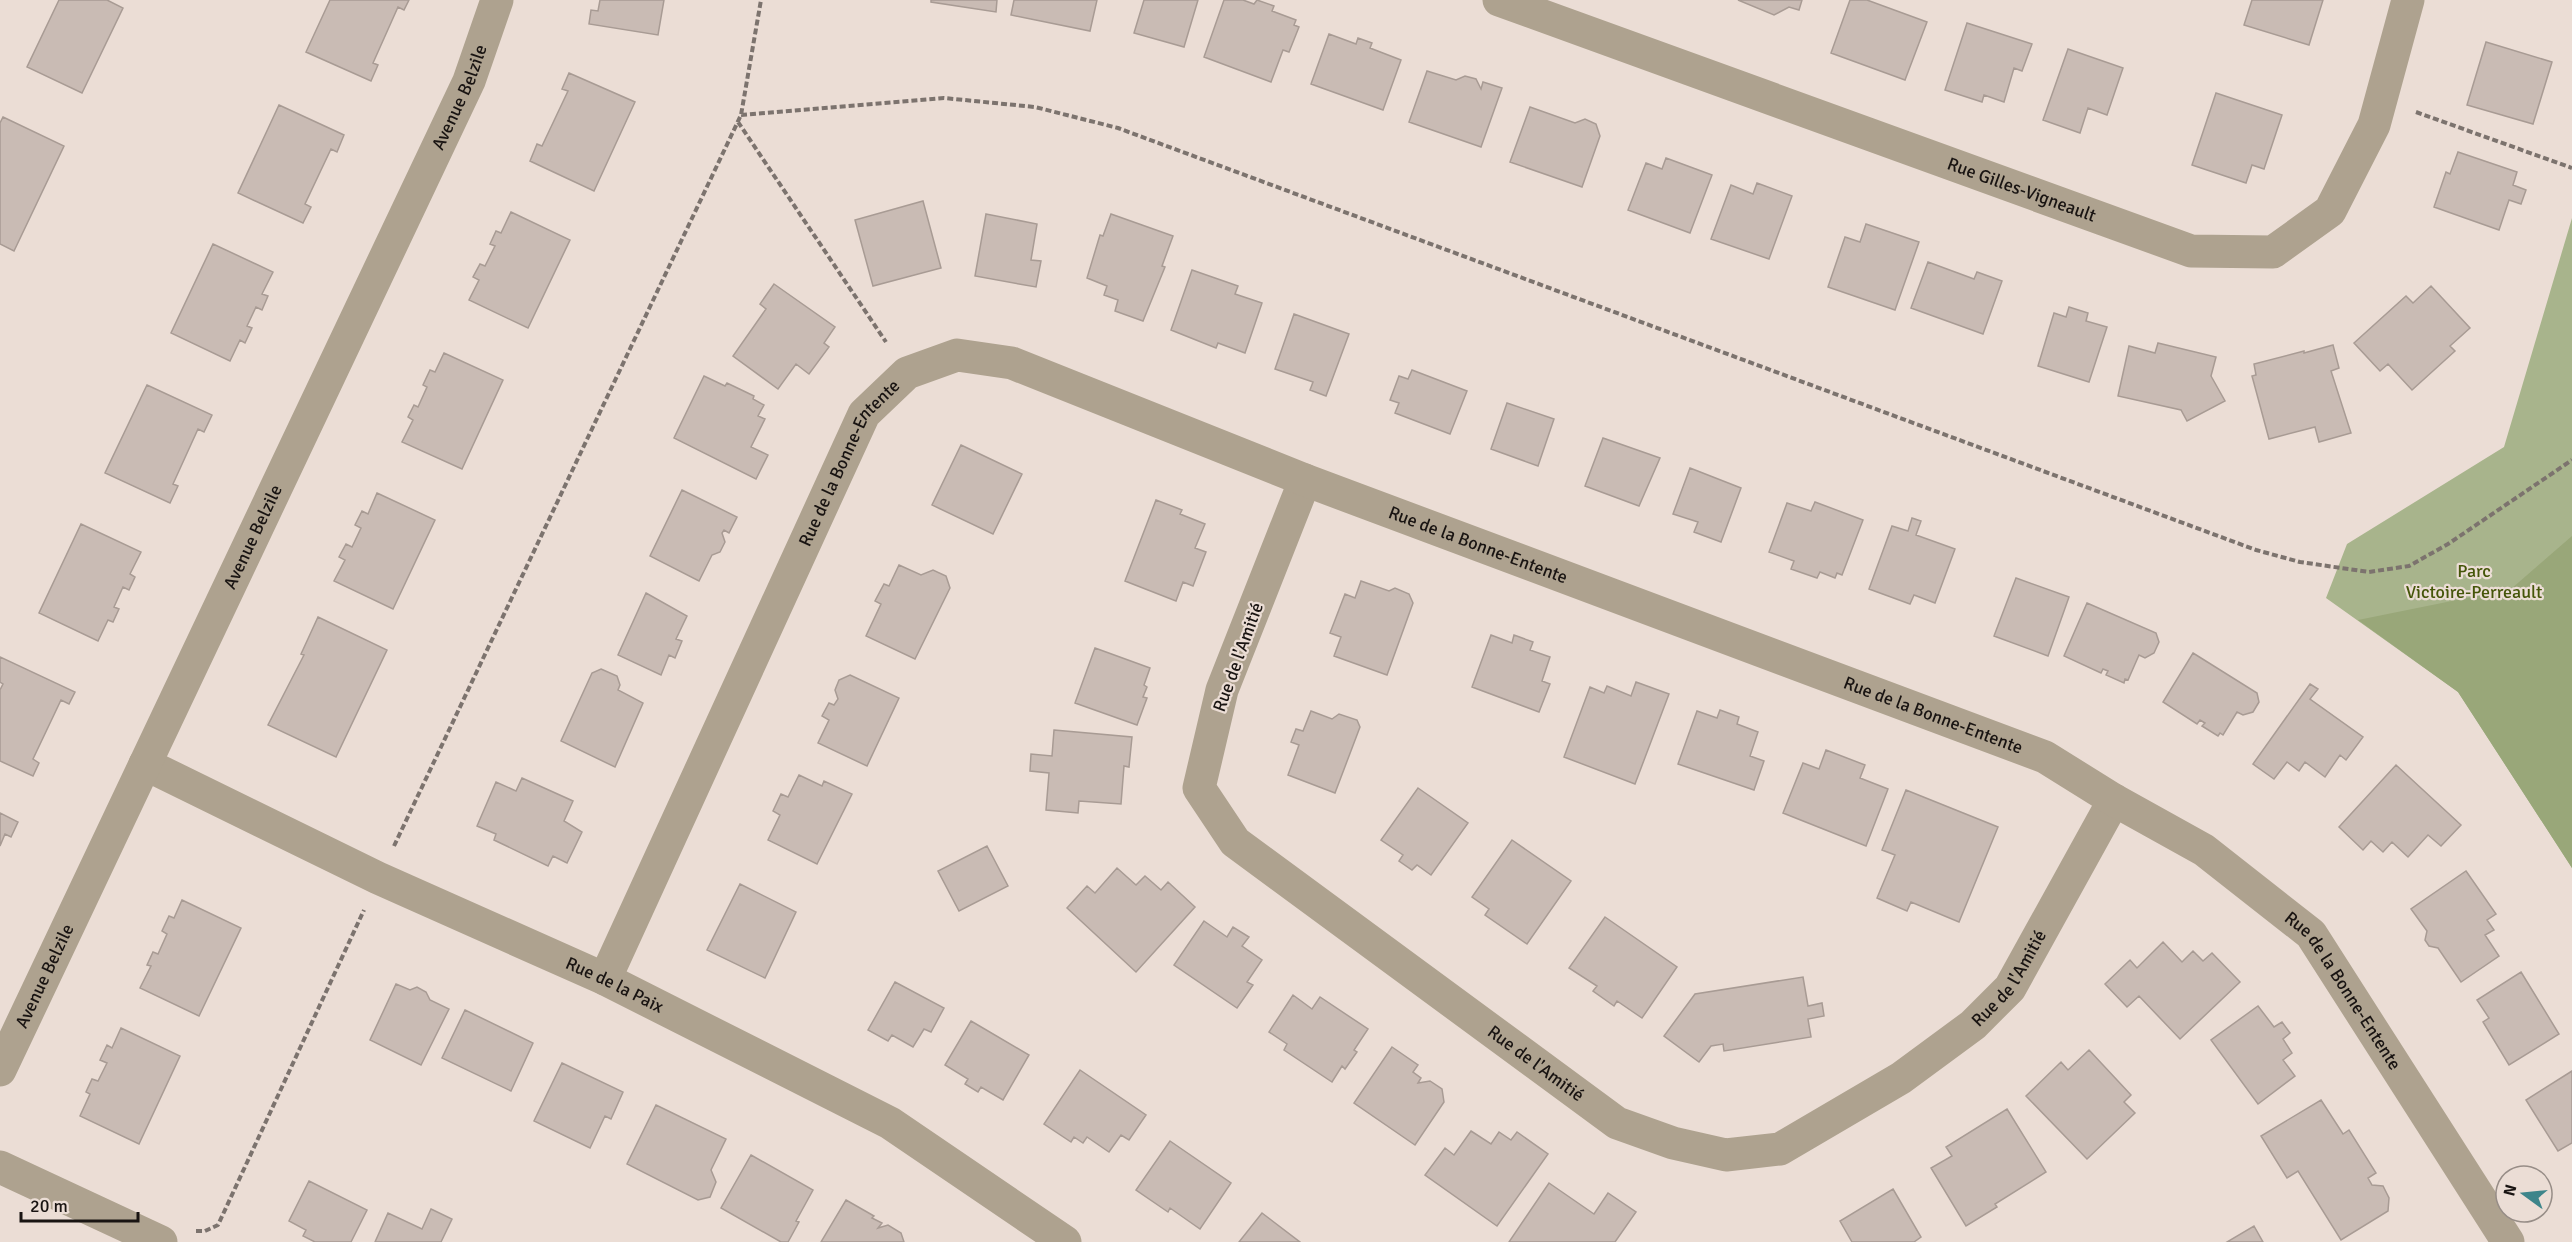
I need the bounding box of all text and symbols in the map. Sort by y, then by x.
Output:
street label: Avenue Belzile [427,42,492,153]
street label: Rue Gilles-Vigneault [1944,153,2099,227]
street label: Rue de la Bonne-Entente [794,375,904,550]
street label: Avenue Belzile [219,481,287,593]
street label: Rue de la Bonne-Entente [1385,501,1571,588]
park label: Parc Victoire-Perreault [2406,560,2542,603]
street label: Rue de l'Amitié [1208,599,1268,715]
street label: Rue de la Bonne-Entente [1841,672,2026,759]
street label: Rue de la Bonne-Entente [2280,907,2406,1074]
street label: Avenue Belzile [10,920,79,1032]
street label: Rue de l'Amitié [1967,926,2051,1031]
street label: Rue de la Paix [562,952,668,1018]
street label: Rue de l'Amitié [1483,1021,1589,1106]
north arrow [2494,1164,2554,1224]
text: N [2499,1182,2522,1198]
scale bar [21,1185,138,1223]
text: 20 m [30,1195,68,1217]

